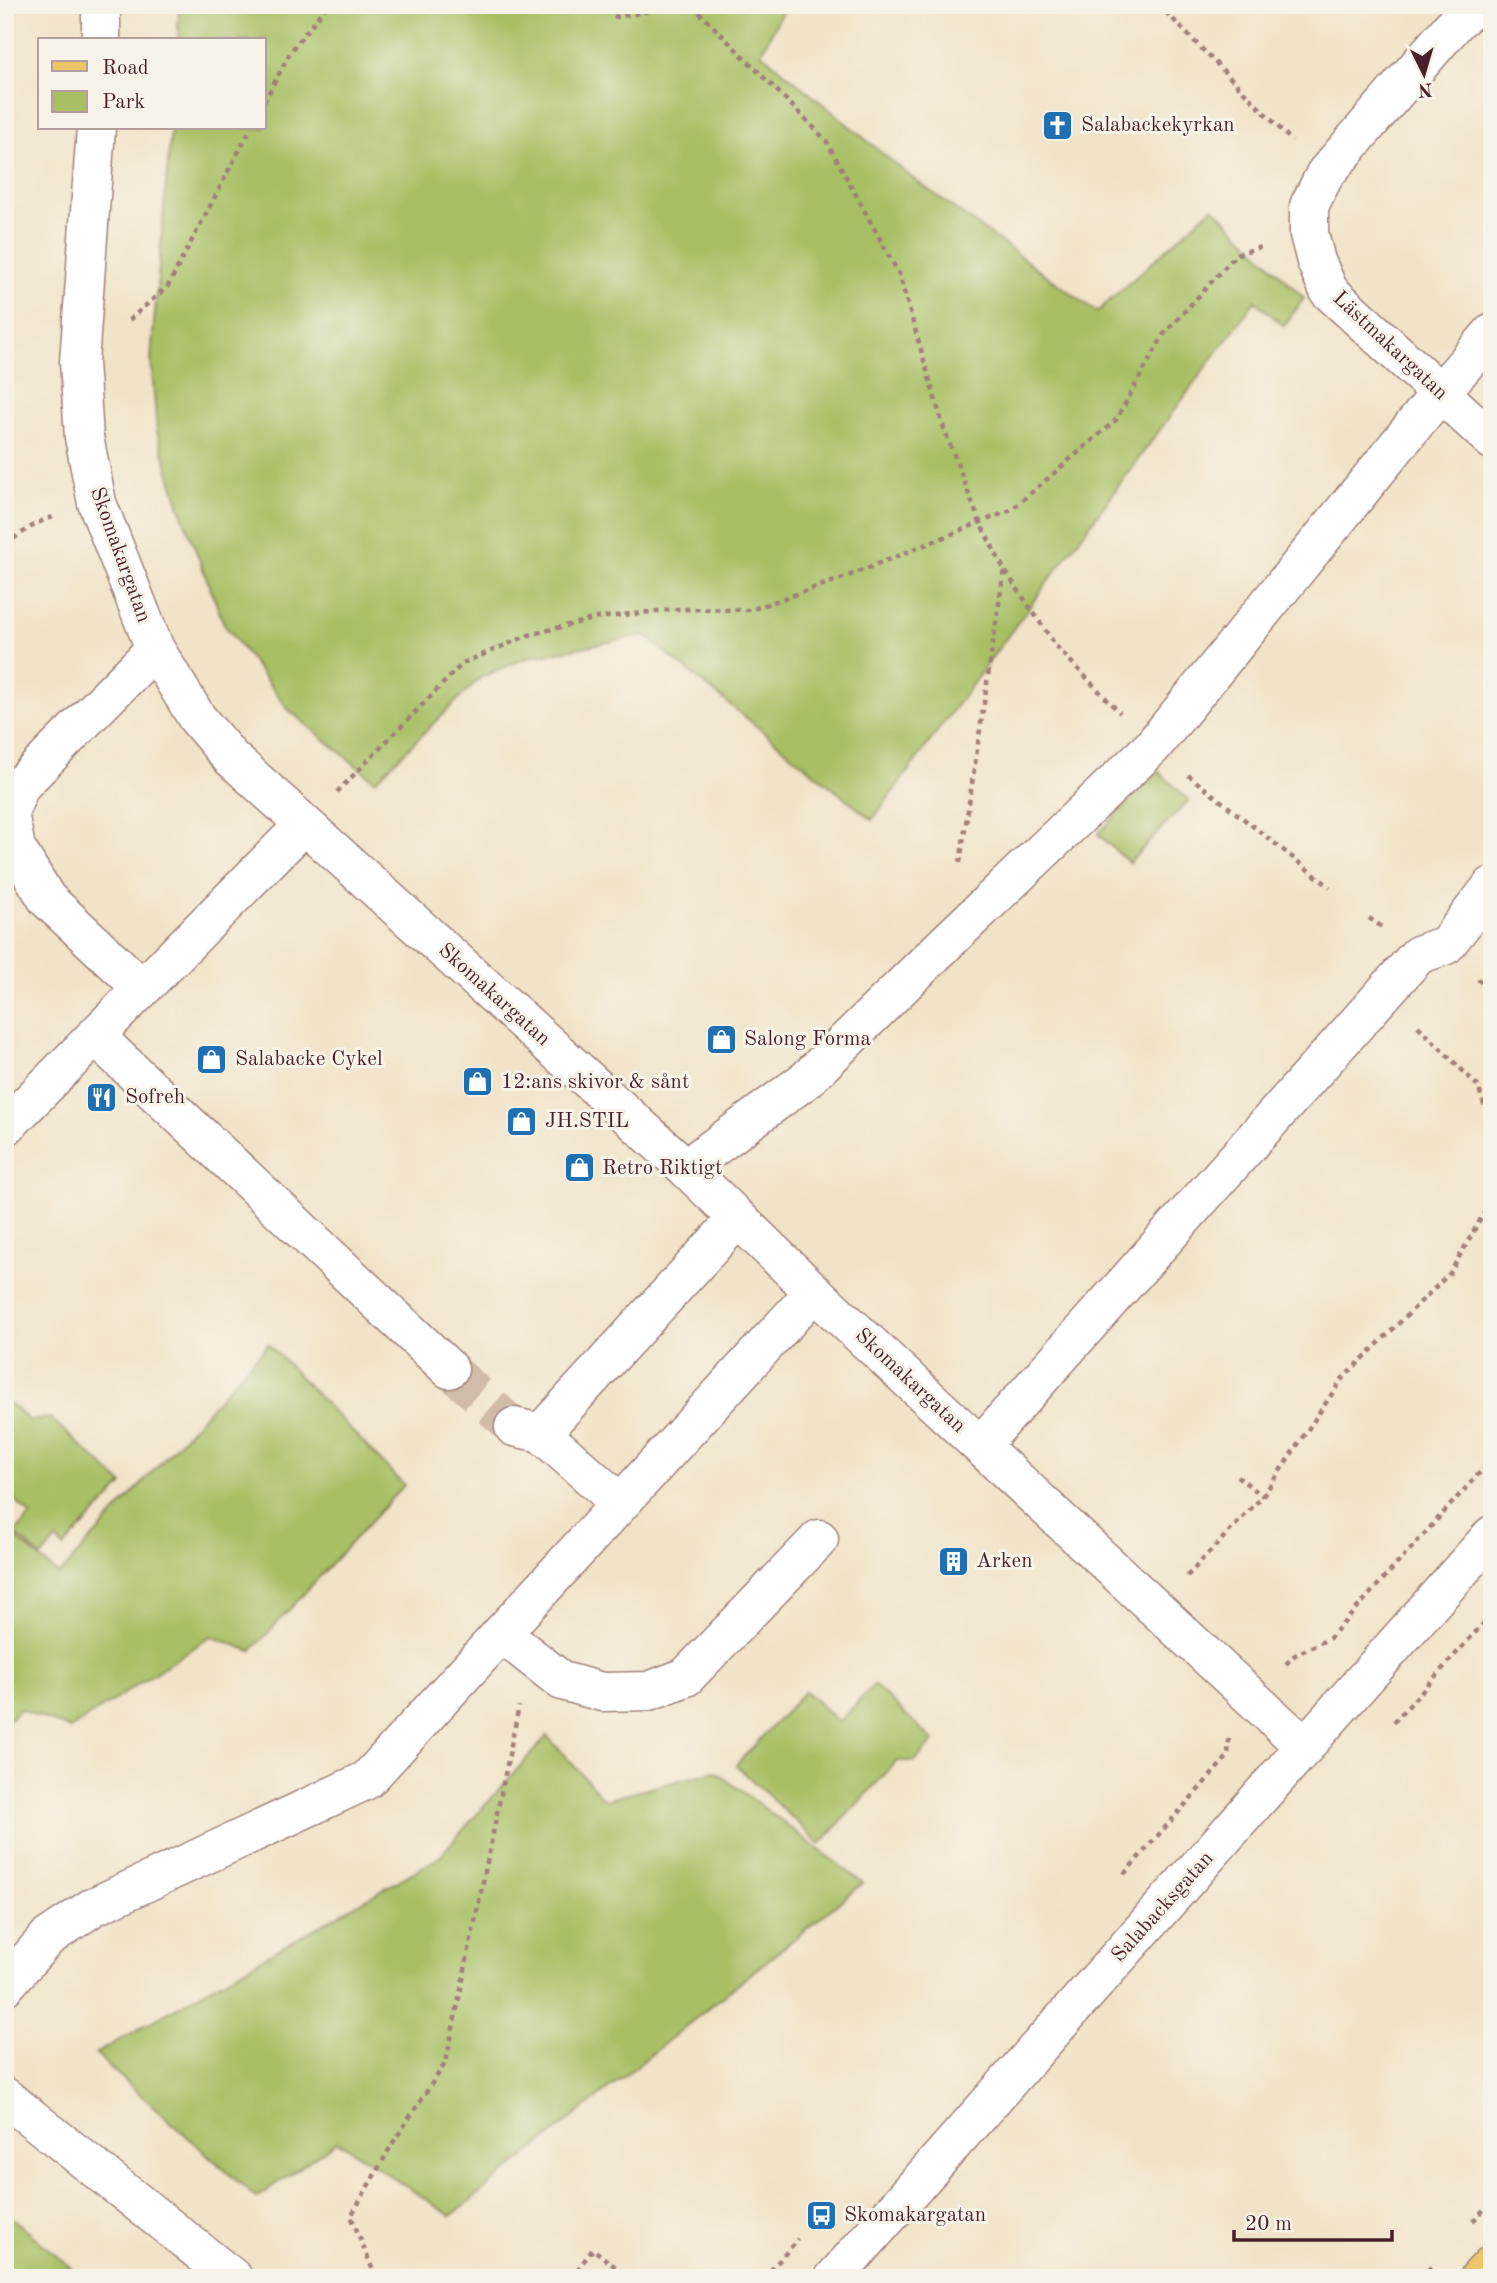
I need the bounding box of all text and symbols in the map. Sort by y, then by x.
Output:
legend [38,38,266,130]
north arrow [1388,38,1458,108]
text: Road [102,58,149,79]
text: N [1417,78,1433,99]
text: Park [102,92,145,113]
church icon: Salabackekyrkan [1041,108,1075,142]
place label: Salabackekyrkan [1081,115,1235,136]
street label: Lästmakargatan [1328,288,1452,404]
street label: Skomakargatan [86,485,154,625]
street label: Skomakargatan [434,940,554,1050]
shop icon: Salong Forma [704,1022,738,1056]
place label: Salong Forma [744,1029,871,1050]
shop icon: Salabacke Cykel [195,1042,229,1076]
place label: Salabacke Cykel [235,1049,383,1070]
shop icon: 12:ans skivor & sånt [461,1065,495,1099]
place label: 12:ans skivor & sånt [501,1072,689,1093]
restaurant icon: Sofreh [85,1080,119,1114]
place label: Sofreh [125,1087,185,1108]
shop icon: JH.STIL [505,1104,539,1138]
place label: JH.STIL [545,1111,629,1132]
shop icon: Retro Riktigt [562,1151,596,1185]
place label: Retro Riktigt [602,1158,722,1179]
street label: Skomakargatan [851,1325,969,1437]
building icon: Arken [936,1544,970,1578]
place label: Arken [976,1551,1033,1572]
street label: Salabacksgatan [1108,1848,1218,1966]
bus stop icon: Skomakargatan [804,2198,838,2232]
scale bar [1234,2199,1392,2243]
place label: Skomakargatan [844,2205,986,2226]
text: 20 m [1245,2214,1292,2235]

